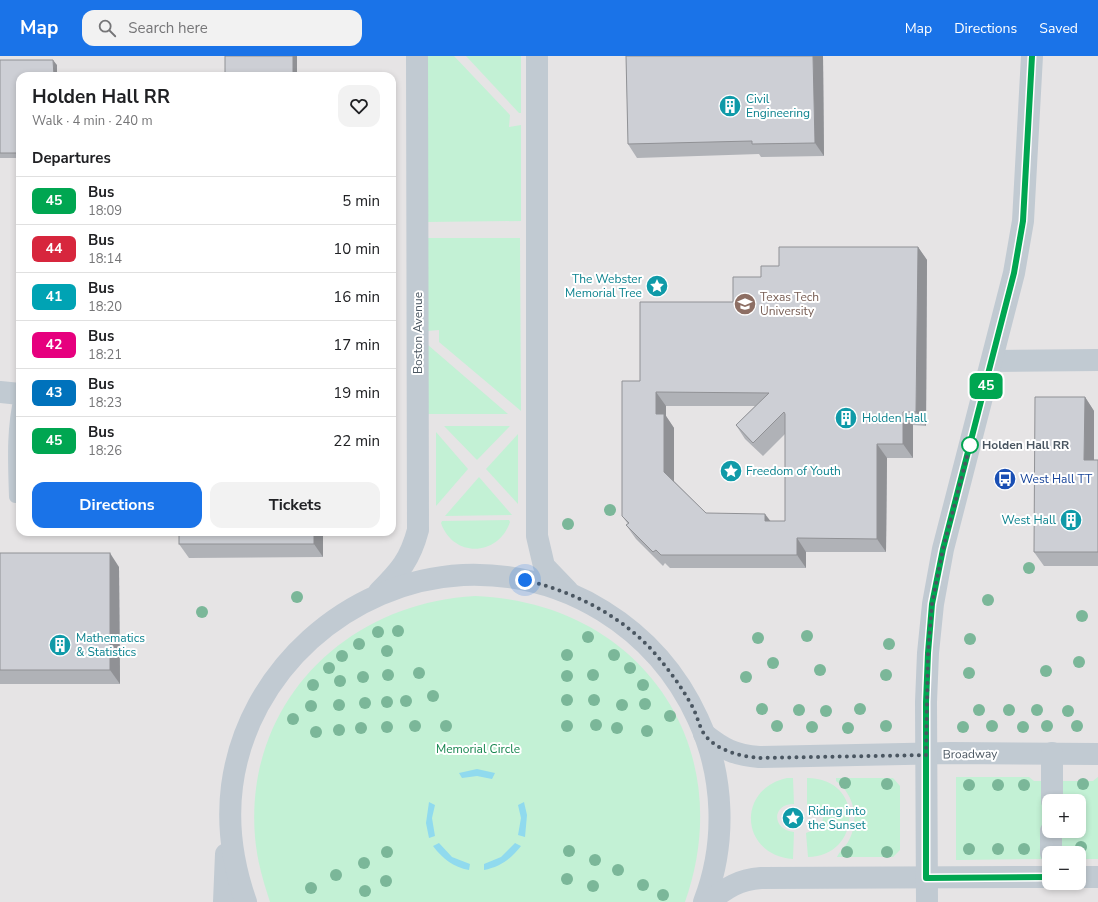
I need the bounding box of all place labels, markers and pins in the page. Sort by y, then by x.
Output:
place label: Civil Engineering [746,91,810,121]
building icon: Civil Engineering [717,93,743,119]
place label: The Webster Memorial Tree [565,271,643,301]
place icon: The Webster Memorial Tree [644,273,670,299]
place label: Texas Tech University [760,289,819,319]
school or university icon: Texas Tech University [732,291,758,317]
building icon: Holden Hall [833,405,859,431]
place label: Holden Hall [862,410,928,426]
marker: Holden Hall RR [961,436,979,454]
place label: Holden Hall RR [982,437,1070,453]
place icon: Freedom of Youth [718,458,744,484]
place label: Freedom of Youth [746,463,841,479]
bus stop icon: West Hall TT [992,466,1018,492]
place label: West Hall TT [1020,471,1093,487]
building icon: West Hall [1058,507,1084,533]
place label: West Hall [1002,512,1056,528]
place label: Mathematics & Statistics [76,630,145,660]
building icon: Mathematics & Statistics [47,632,73,658]
place label: Riding into the Sunset [808,803,867,833]
place icon: Riding into the Sunset [780,805,806,831]

